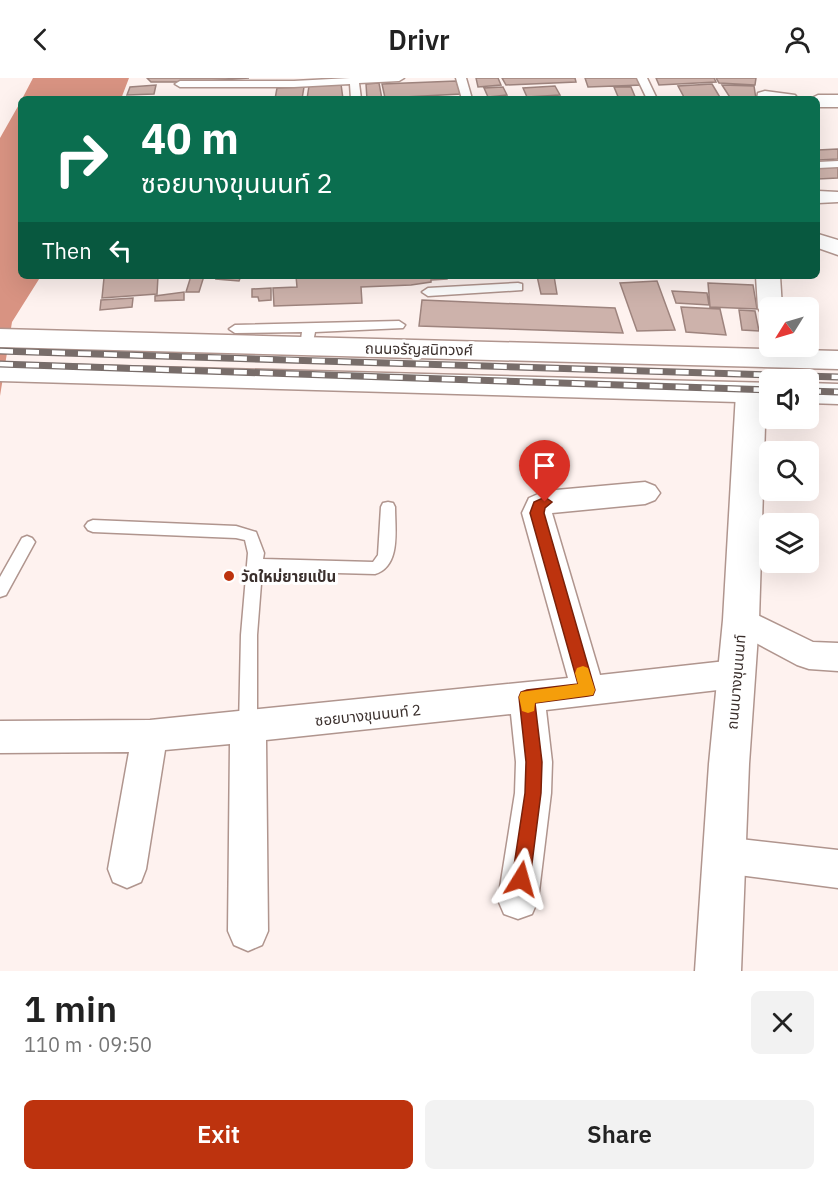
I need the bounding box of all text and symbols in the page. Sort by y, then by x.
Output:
text: Drivr [388,22,450,57]
icon: back [24,23,57,56]
icon: person [781,23,814,56]
text: 40 m [141,111,239,166]
icon: right [42,120,120,198]
text: ซอยบางขุนนนท์ 2 [141,165,333,200]
icon: left [104,234,137,267]
text: Then [42,236,92,265]
north arrow [759,297,819,357]
map controls [759,297,819,573]
street label: ถนนจรัญสนิทวงศ์ [365,339,473,359]
button: sound [759,369,819,429]
pin [519,440,570,502]
button: search [759,441,819,501]
icon: arrive [528,449,561,482]
button: layers [759,513,819,573]
place label: วัดใหม่ยายแป้น [241,567,336,586]
marker: วัดใหม่ยายแป้น [222,569,236,583]
street label: ถนนบางขุนนนท์ [722,634,750,730]
street label: ซอยบางขุนนนท์ 2 [314,700,422,730]
position arrow [489,847,553,911]
text: 1 min [24,985,117,1032]
button: close [751,991,814,1054]
text: 110 m · 09:50 [24,1031,152,1058]
button: Exit [24,1100,413,1169]
button: Share [425,1100,814,1169]

